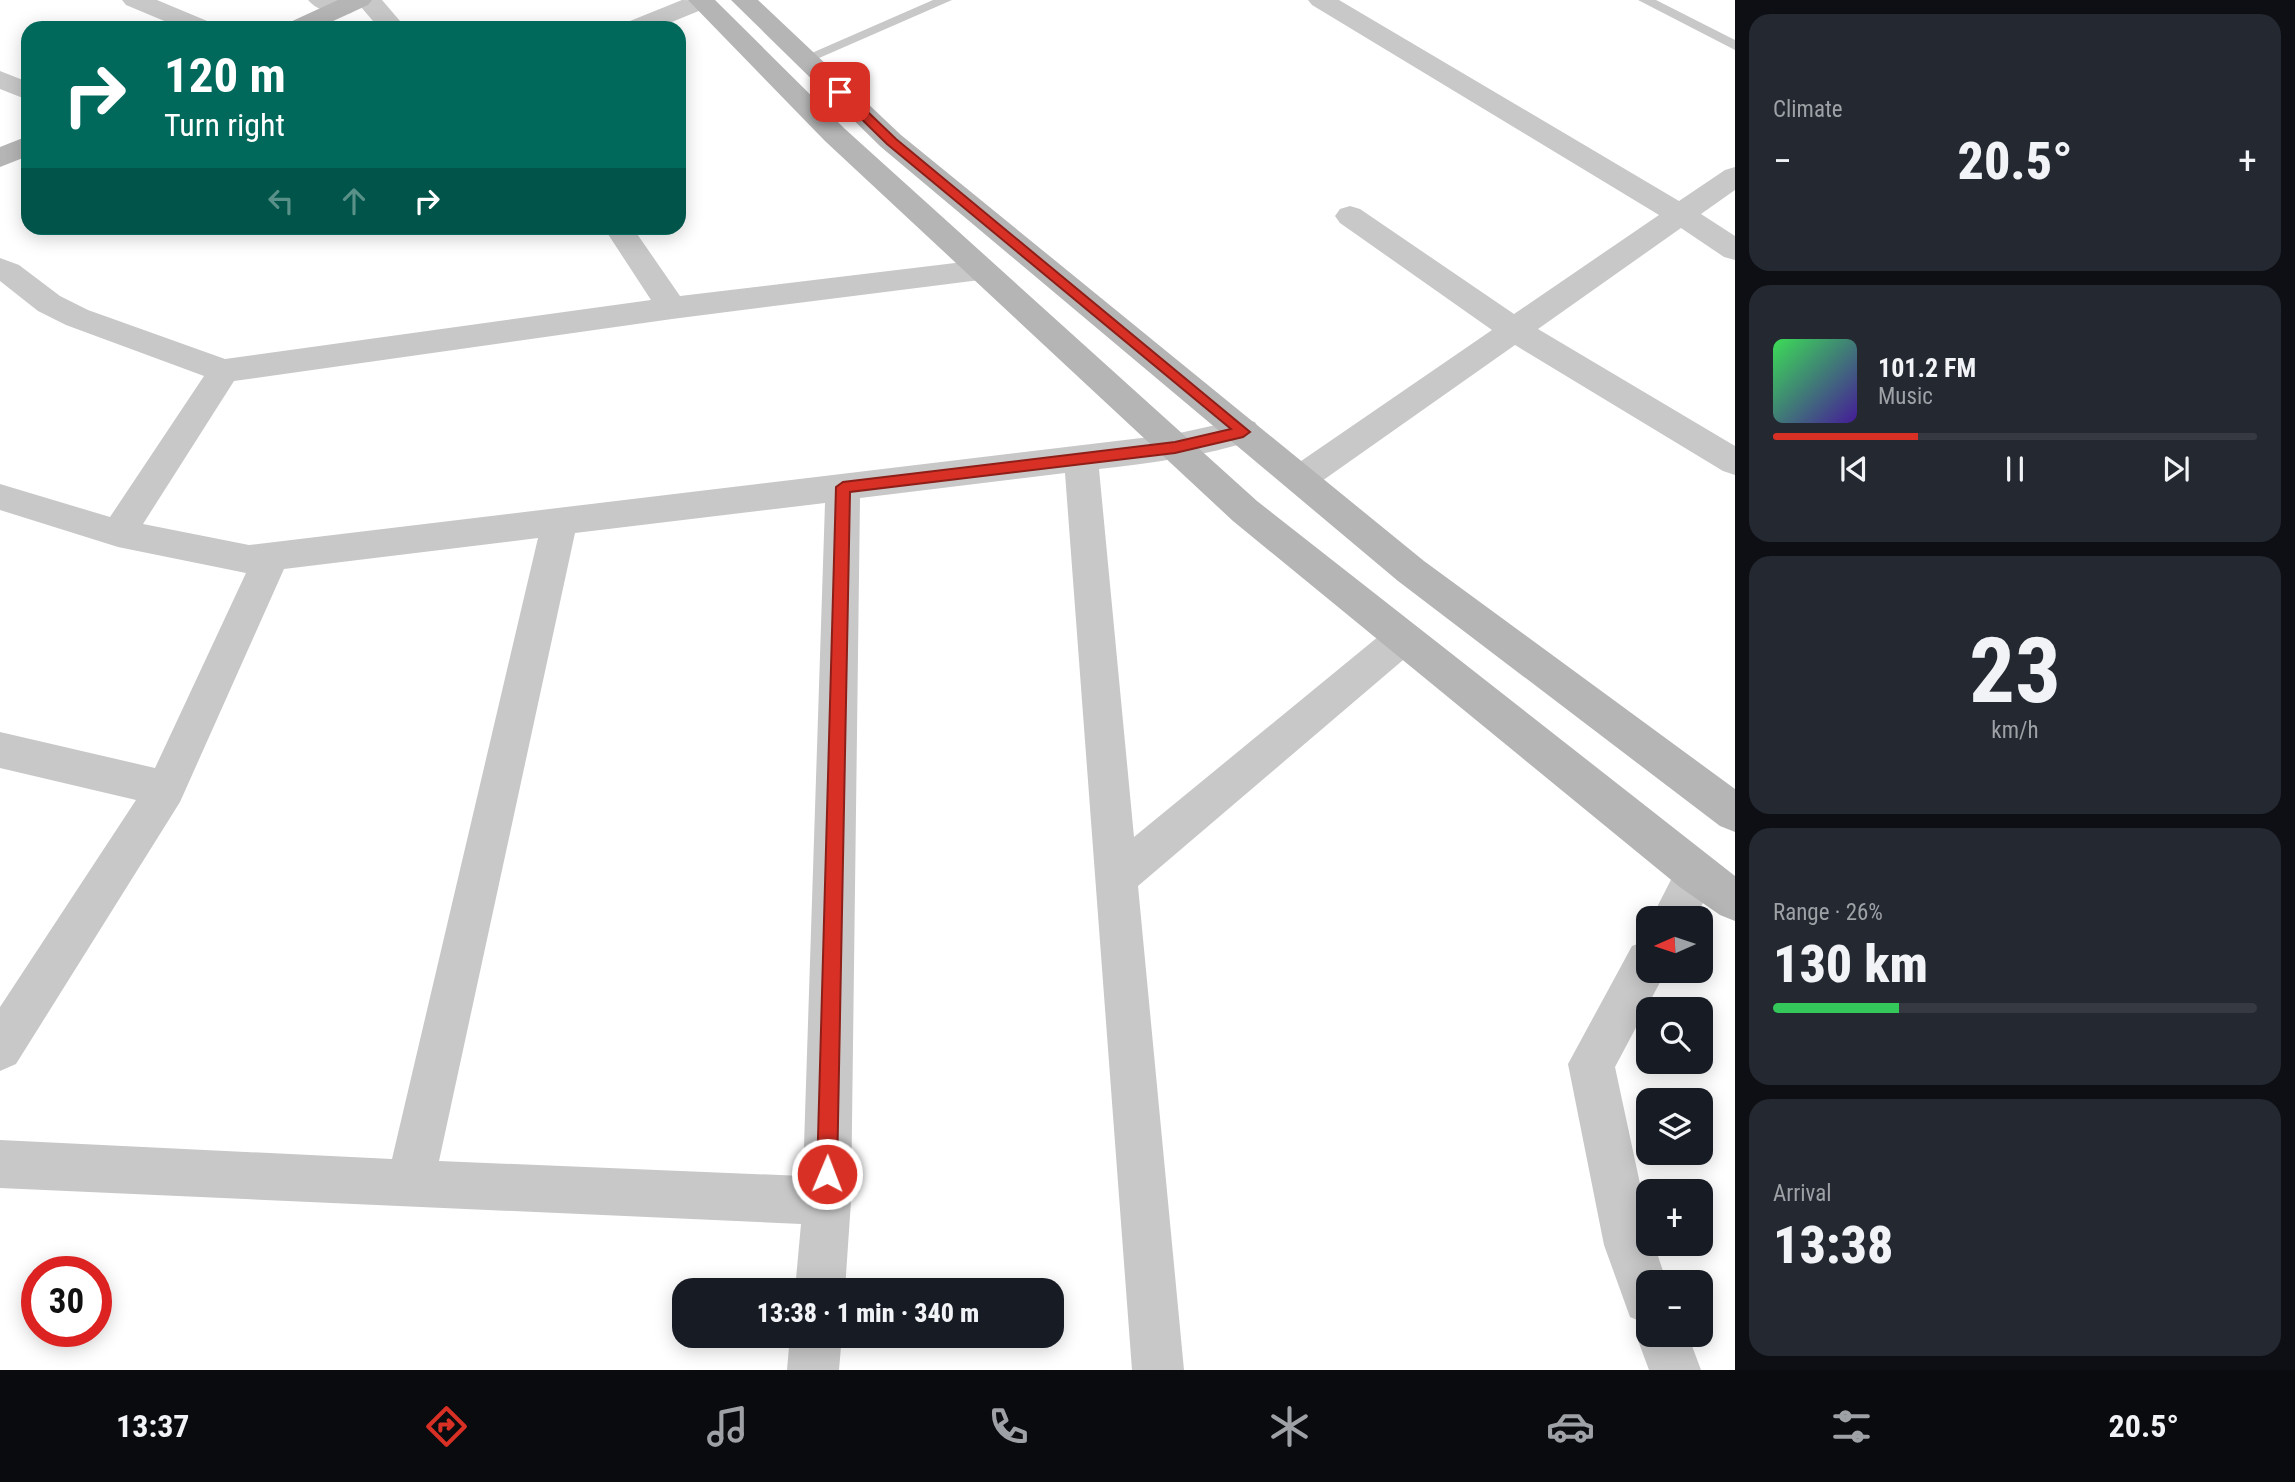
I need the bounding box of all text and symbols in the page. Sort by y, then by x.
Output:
text: 120 m [164,47,286,104]
icon: right [49,49,140,140]
pin [810,62,870,122]
icon: arrive [821,73,859,111]
text: Climate [1773,96,1843,123]
text: Turn right [164,106,285,144]
text: 20.5° [1957,131,2073,192]
text: − [1773,139,1792,183]
text: + [2238,139,2257,183]
icon: left [262,182,300,220]
icon: ahead [335,182,373,220]
icon: right [408,182,446,220]
text: 101.2 FM [1878,353,1976,383]
text: Music [1878,383,1933,410]
icon: previous [1835,450,1873,488]
icon: pause [1996,450,2034,488]
icon: next [2157,450,2195,488]
text: 23 [1969,618,2061,724]
text: km/h [1991,717,2039,744]
text: Range · 26% [1773,899,1883,926]
north arrow [1636,906,1713,984]
map controls [1636,906,1713,1347]
text: 130 km [1773,934,1928,995]
button: search [1636,997,1713,1074]
button: layers [1636,1088,1713,1165]
position arrow [790,1137,864,1211]
button: + [1636,1179,1713,1256]
text: Arrival [1773,1180,1832,1207]
text: 13:38 [1773,1215,1893,1276]
speed limit sign: 30 [21,1256,112,1347]
button: − [1636,1270,1713,1347]
text: 13:38 · 1 min · 340 m [757,1298,979,1328]
icon: directions [422,1402,471,1451]
icon: music [703,1402,752,1451]
icon: phone [984,1402,1033,1451]
icon: climate [1265,1402,1314,1451]
icon: car [1546,1402,1595,1451]
icon: filters [1827,1402,1876,1451]
text: 13:37 [116,1407,190,1445]
text: 20.5° [2109,1407,2179,1445]

